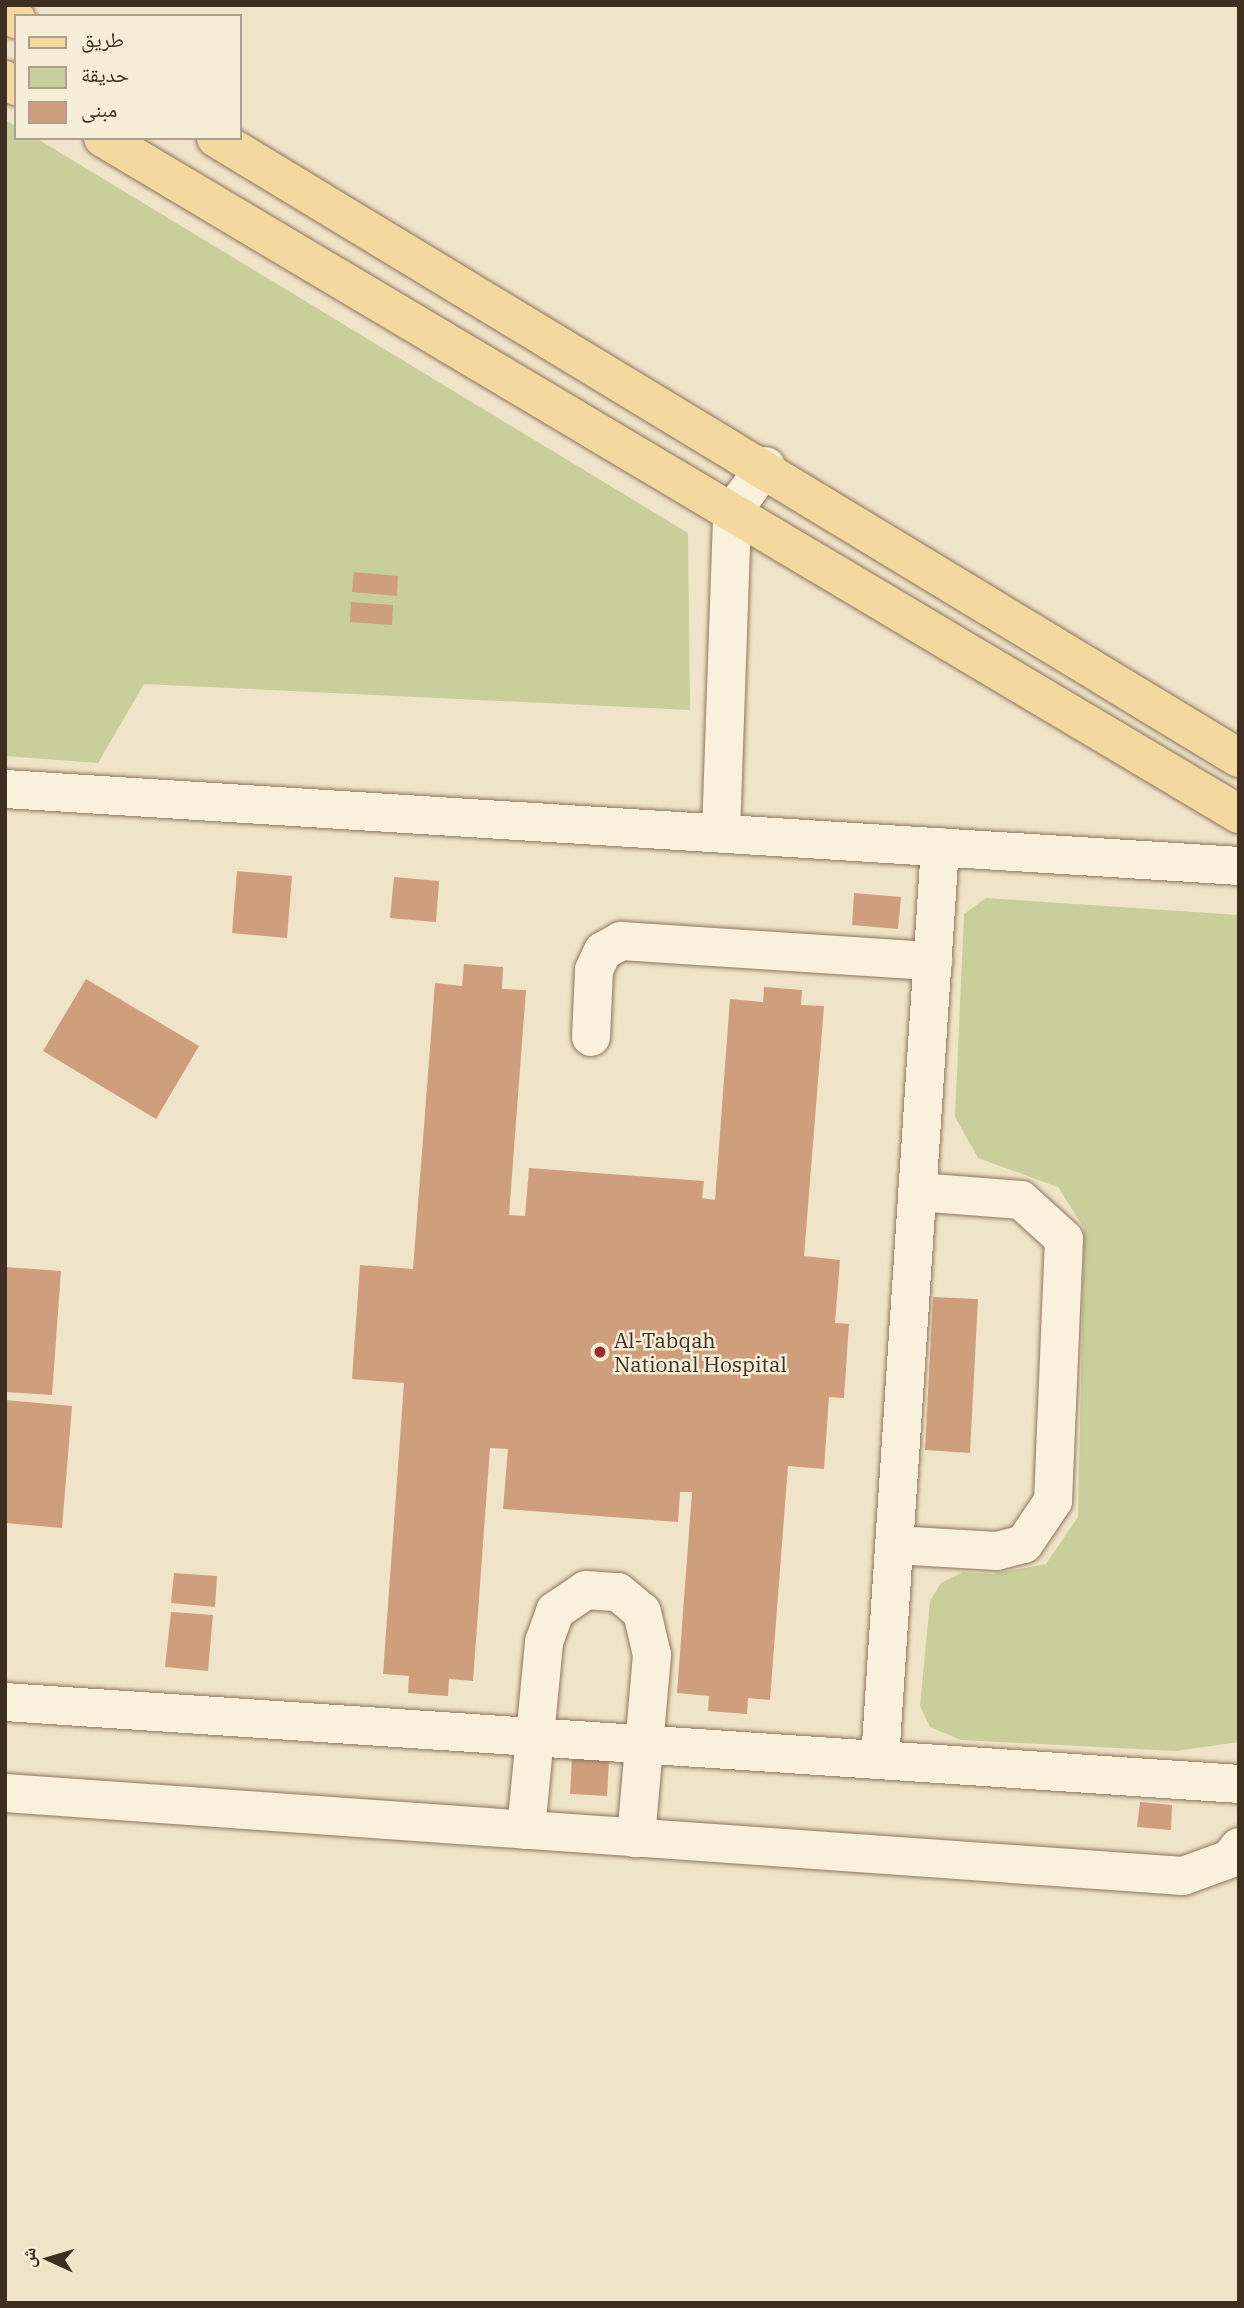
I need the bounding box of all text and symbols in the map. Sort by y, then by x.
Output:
legend [14,14,242,140]
text: طريق [81,25,124,53]
text: حديقة [81,60,129,88]
text: مبنى [81,95,117,123]
place label: Al-Tabqah National Hospital [614,1327,787,1377]
marker: Al-Tabqah National Hospital [592,1344,608,1360]
north arrow [14,2224,84,2294]
text: ش [15,2247,41,2268]

